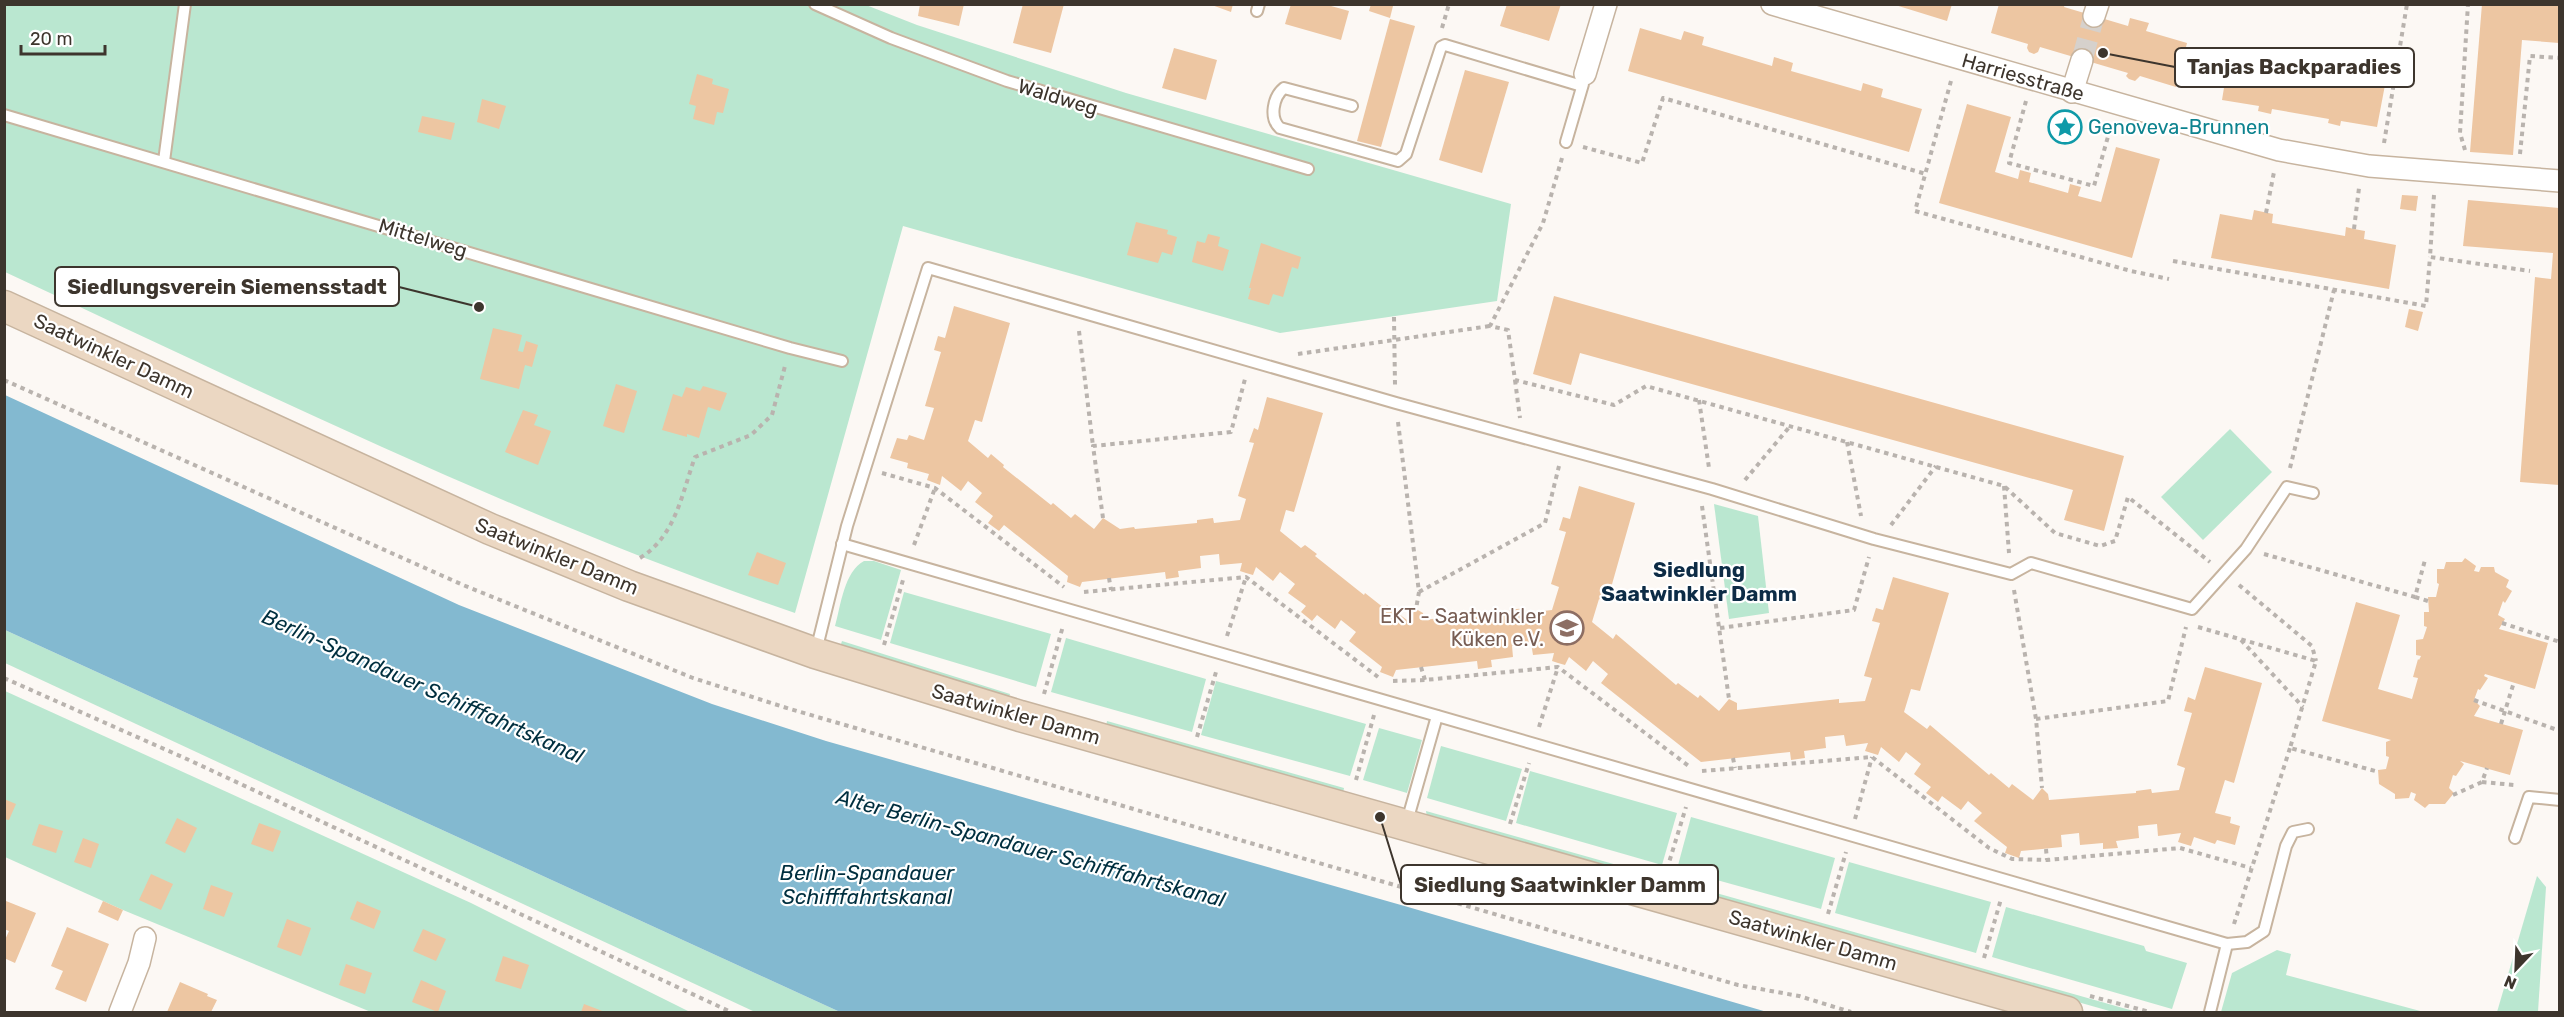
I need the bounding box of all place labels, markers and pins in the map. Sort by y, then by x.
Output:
callout: Tanjas Backparadies [2175,48,2414,87]
place icon: Genoveva-Brunnen [2047,109,2083,145]
place label: Genoveva-Brunnen [2088,115,2269,139]
callout: Siedlungsverein Siemensstadt [55,267,399,306]
place label: EKT - Saatwinkler Küken e.V. [1380,604,1544,651]
school or university icon: EKT - Saatwinkler Küken e.V. [1549,610,1585,646]
callout: Siedlung Saatwinkler Damm [1401,865,1718,904]

